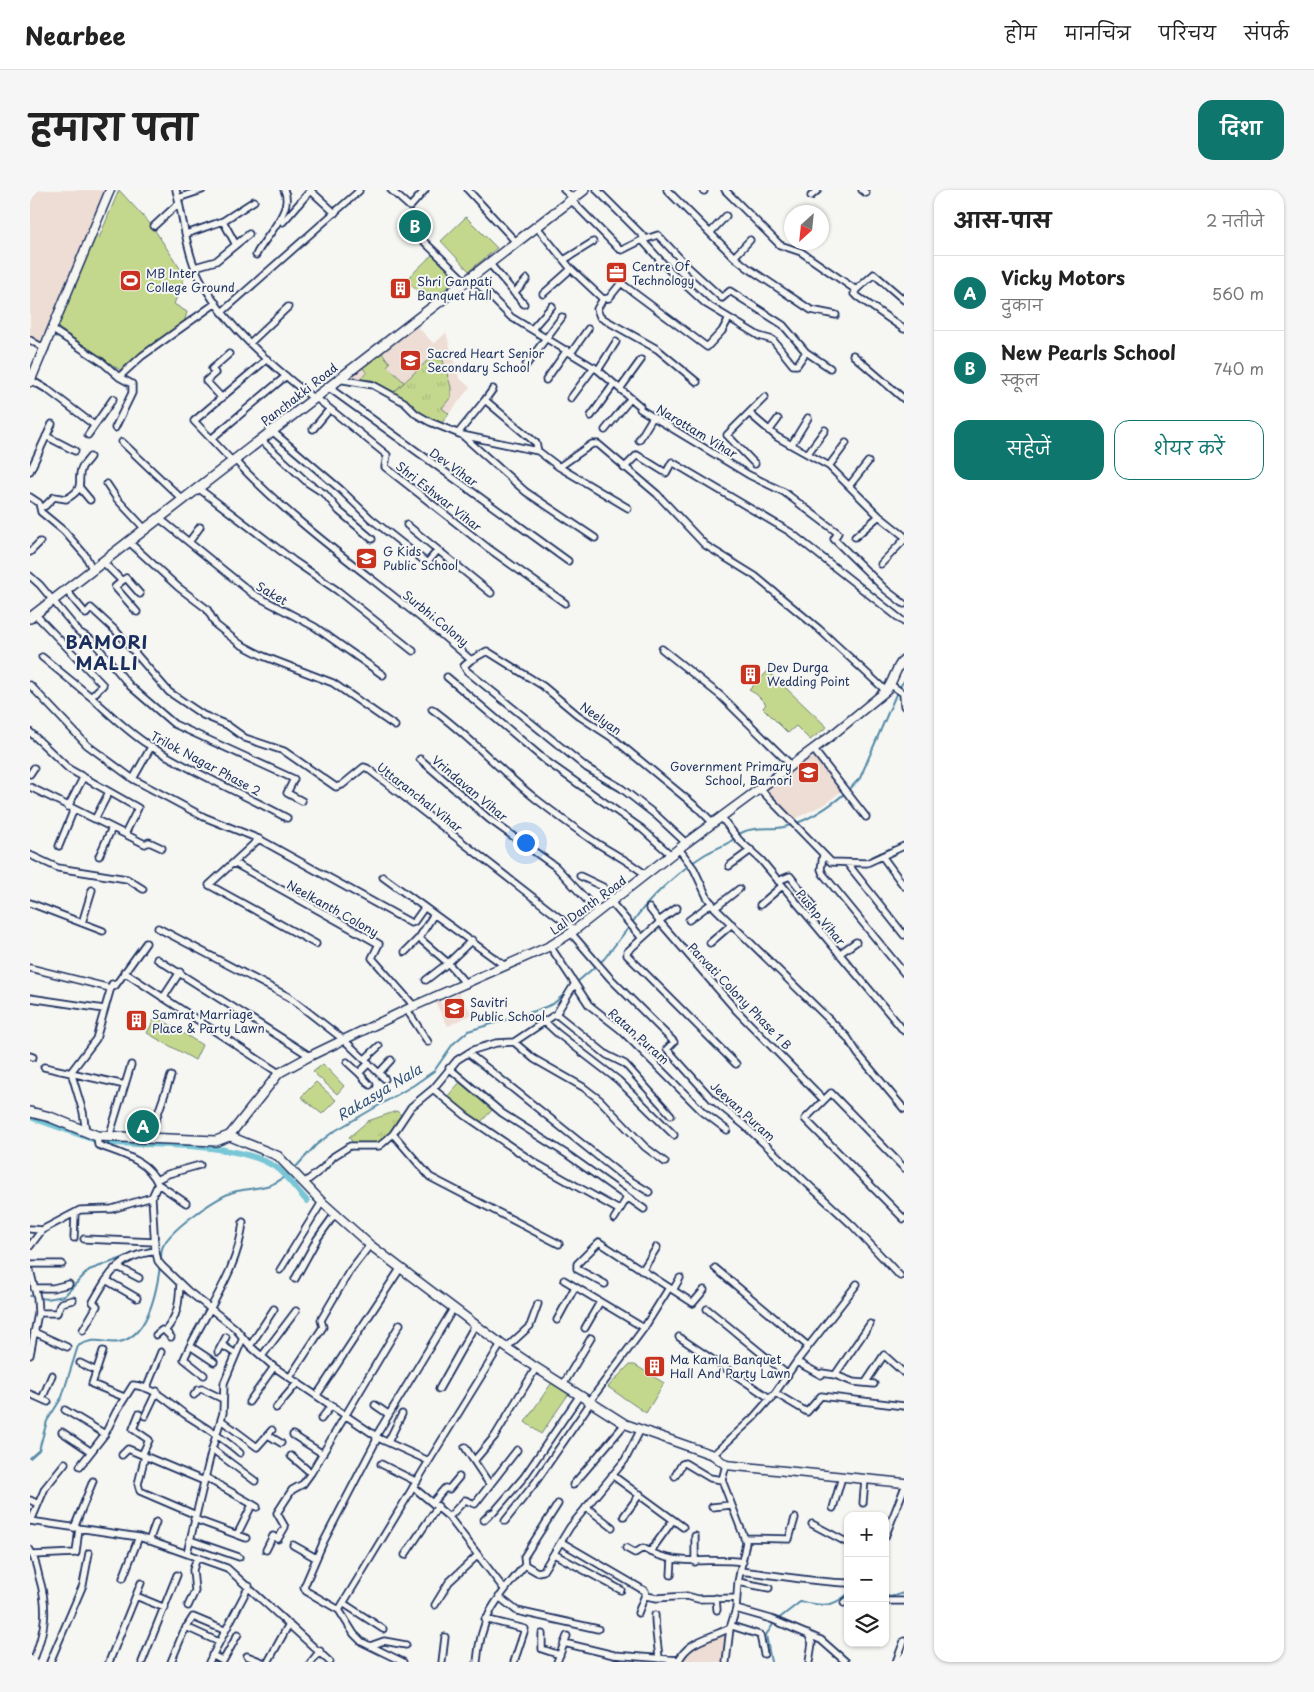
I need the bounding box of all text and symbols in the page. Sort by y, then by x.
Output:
text: Nearbee [25,17,126,53]
text: होम [1005,19,1037,46]
text: मानचित्र [1065,19,1131,46]
text: परिचय [1159,19,1216,46]
text: संपर्क [1244,19,1289,46]
text: हमारा पता [30,99,197,152]
button: दिशा [1198,100,1284,160]
text: आस-पास [954,203,1051,235]
north arrow [784,205,829,250]
pin: B [399,207,431,245]
text: 2 नतीजे [1206,208,1264,232]
place label: Centre Of Technology [632,257,694,289]
office icon: Centre Of Technology [604,261,628,285]
text: Vicky Motors [1001,263,1125,291]
place label: MB Inter College Ground [146,264,235,296]
sports icon: MB Inter College Ground [118,268,142,292]
place label: Shri Ganpati Banquet Hall [417,272,492,304]
building icon: Shri Ganpati Banquet Hall [389,276,413,300]
text: A [964,281,976,305]
text: 560 m [1212,281,1264,305]
text: दुकान [1001,292,1043,316]
text: New Pearls School [1001,338,1176,366]
place label: Sacred Heart Senior Secondary School [427,344,545,376]
school or university icon: Sacred Heart Senior Secondary School [399,348,423,372]
text: B [965,356,975,380]
text: 740 m [1214,356,1264,380]
street label: Panchakki Road [257,358,341,430]
text: स्कूल [1001,367,1039,391]
street label: Narottam Vihar [653,400,741,463]
button: सहेजें [954,420,1104,480]
button: शेयर करें [1114,420,1264,480]
street label: Dev Vihar [426,443,482,491]
street label: Shri Eshwar Vihar [392,457,486,536]
place label: G Kids Public School [383,542,458,574]
school or university icon: G Kids Public School [355,546,379,570]
street label: Saket [253,577,291,609]
street label: Surbhi Colony [399,586,473,650]
district label: BAMORI MALLI [66,628,148,676]
place label: Dev Durga Wedding Point [767,658,850,690]
building icon: Dev Durga Wedding Point [739,662,763,686]
street label: Neelyan [577,697,625,739]
street label: Trilok Nagar Phase 2 [148,726,264,800]
street label: Vrindavan Vihar [428,751,512,826]
place label: Government Primary School, Bamori [670,757,792,789]
street label: Uttaranchal Vihar [373,758,467,837]
school or university icon: Government Primary School, Bamori [796,761,820,785]
your location [513,830,539,856]
street label: Lal Danth Road [546,871,630,939]
street label: Neelkanth Colony [284,875,382,941]
street label: Pushp Vihar [792,885,850,949]
street label: Parvati Colony Phase 1 B [684,939,796,1054]
place label: Savitri Public School [470,993,545,1025]
school or university icon: Savitri Public School [442,997,466,1021]
street label: Ratan Puram [605,1004,673,1068]
place label: Samrat Marriage Place & Party Lawn [152,1005,265,1037]
building icon: Samrat Marriage Place & Party Lawn [124,1009,148,1033]
water label: Rakasya Nala [333,1058,426,1126]
street label: Jeevan Puram [706,1077,780,1145]
pin: A [127,1107,159,1145]
place label: Ma Kamla Banquet Hall And Party Lawn [670,1350,790,1382]
building icon: Ma Kamla Banquet Hall And Party Lawn [642,1354,666,1378]
map controls [844,1512,889,1647]
button: + [844,1512,889,1557]
button: − [844,1557,889,1602]
button: layers [844,1602,889,1647]

